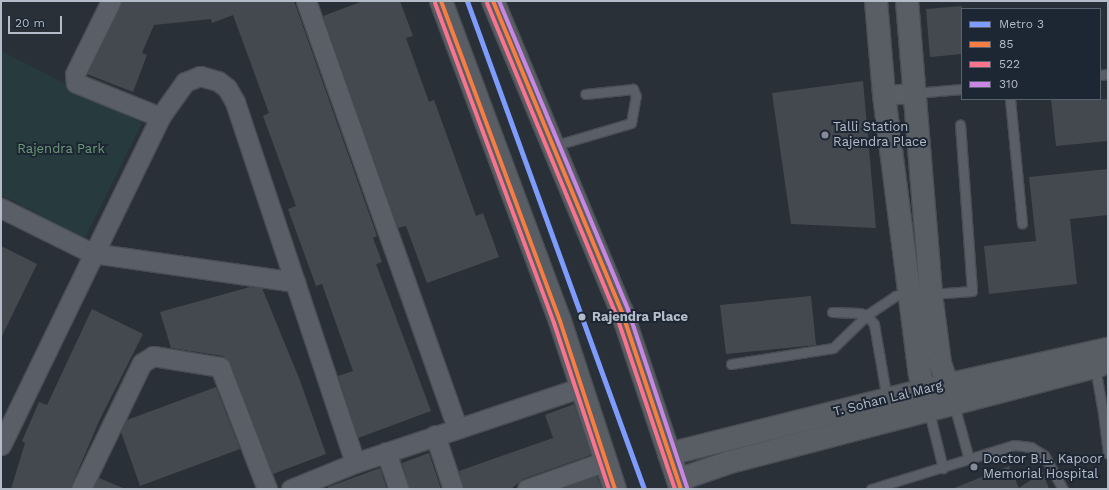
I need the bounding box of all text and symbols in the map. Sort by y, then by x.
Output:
scale bar [10,8,64,34]
legend [961,8,1101,100]
text: 20 m [15,16,45,30]
text: Metro 3 [999,17,1044,31]
text: 85 [999,37,1013,51]
text: 522 [999,57,1020,71]
text: 310 [999,77,1018,91]
place label: Talli Station Rajendra Place [833,120,927,151]
marker: Talli Station Rajendra Place [820,130,830,140]
park label: Rajendra Park [17,141,105,157]
place label: Rajendra Place [592,309,688,325]
marker: Rajendra Place [575,310,589,324]
street label: T. Sohan Lal Marg [832,378,944,420]
place label: Doctor B.L. Kapoor Memorial Hospital [983,452,1103,483]
marker: Doctor B.L. Kapoor Memorial Hospital [968,461,980,473]

